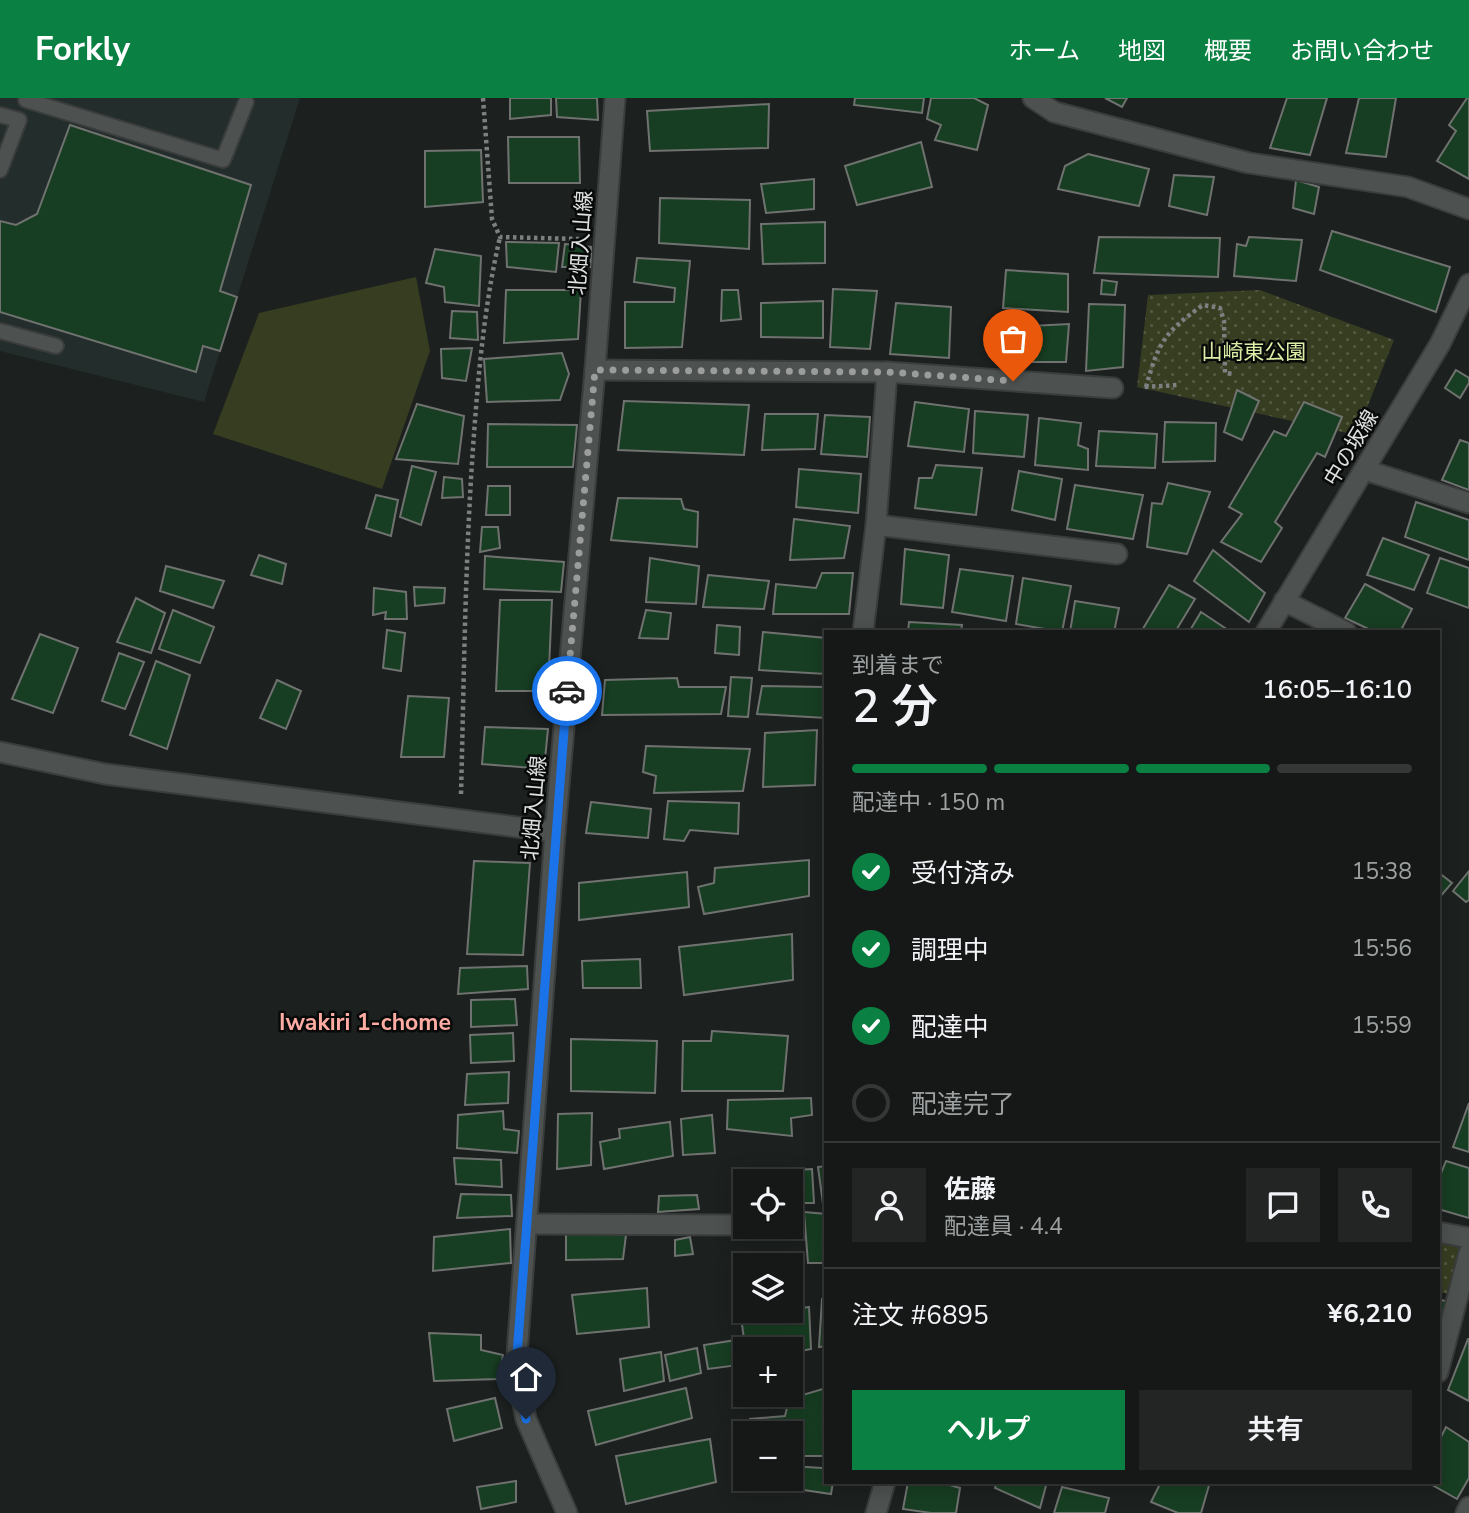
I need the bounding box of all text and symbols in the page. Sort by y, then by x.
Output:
text: Forkly [35,27,130,72]
text: ホーム [1009,35,1080,67]
text: 地図 [1118,35,1166,67]
text: 概要 [1204,35,1252,67]
text: お問い合わせ [1290,35,1434,67]
street label: 北畑入山線 [563,190,599,296]
pin [983,309,1043,381]
icon: bag [994,320,1032,358]
park label: 山崎東公園 [1202,338,1307,366]
street label: 中の坂線 [1317,405,1385,491]
text: 到着まで [852,650,944,681]
courier [532,656,602,726]
icon: car [548,672,586,710]
text: 16:05–16:10 [1262,672,1412,707]
text: 2 分 [852,675,938,738]
street label: 北畑入山線 [515,754,553,862]
text: 配達中 · 150 m [852,787,1005,818]
icon: check [852,853,890,891]
text: 受付済み [911,856,1015,891]
text: 15:38 [1352,856,1412,887]
icon: check [852,930,890,968]
text: 調理中 [911,933,989,968]
text: 15:56 [1352,933,1412,964]
district label: Iwakiri 1-chome [279,1007,451,1038]
icon: check [852,1007,890,1045]
text: 配達中 [911,1010,989,1045]
text: 15:59 [1352,1010,1412,1041]
text: 配達完了 [911,1087,1015,1122]
button: person [852,1168,926,1242]
button: chat [1246,1168,1320,1242]
button: phone [1338,1168,1412,1242]
map controls [733,1169,803,1491]
button: locate [733,1169,803,1239]
text: 佐藤 [944,1172,996,1207]
text: 配達員 · 4.4 [944,1211,1063,1242]
button: layers [733,1253,803,1323]
text: ¥6,210 [1328,1296,1412,1331]
text: 注文 #6895 [852,1298,989,1333]
button: + [733,1337,803,1407]
pin [496,1347,556,1419]
icon: home [507,1358,545,1396]
button: ヘルプ [852,1390,1125,1470]
button: 共有 [1139,1390,1412,1470]
button: − [733,1421,803,1491]

